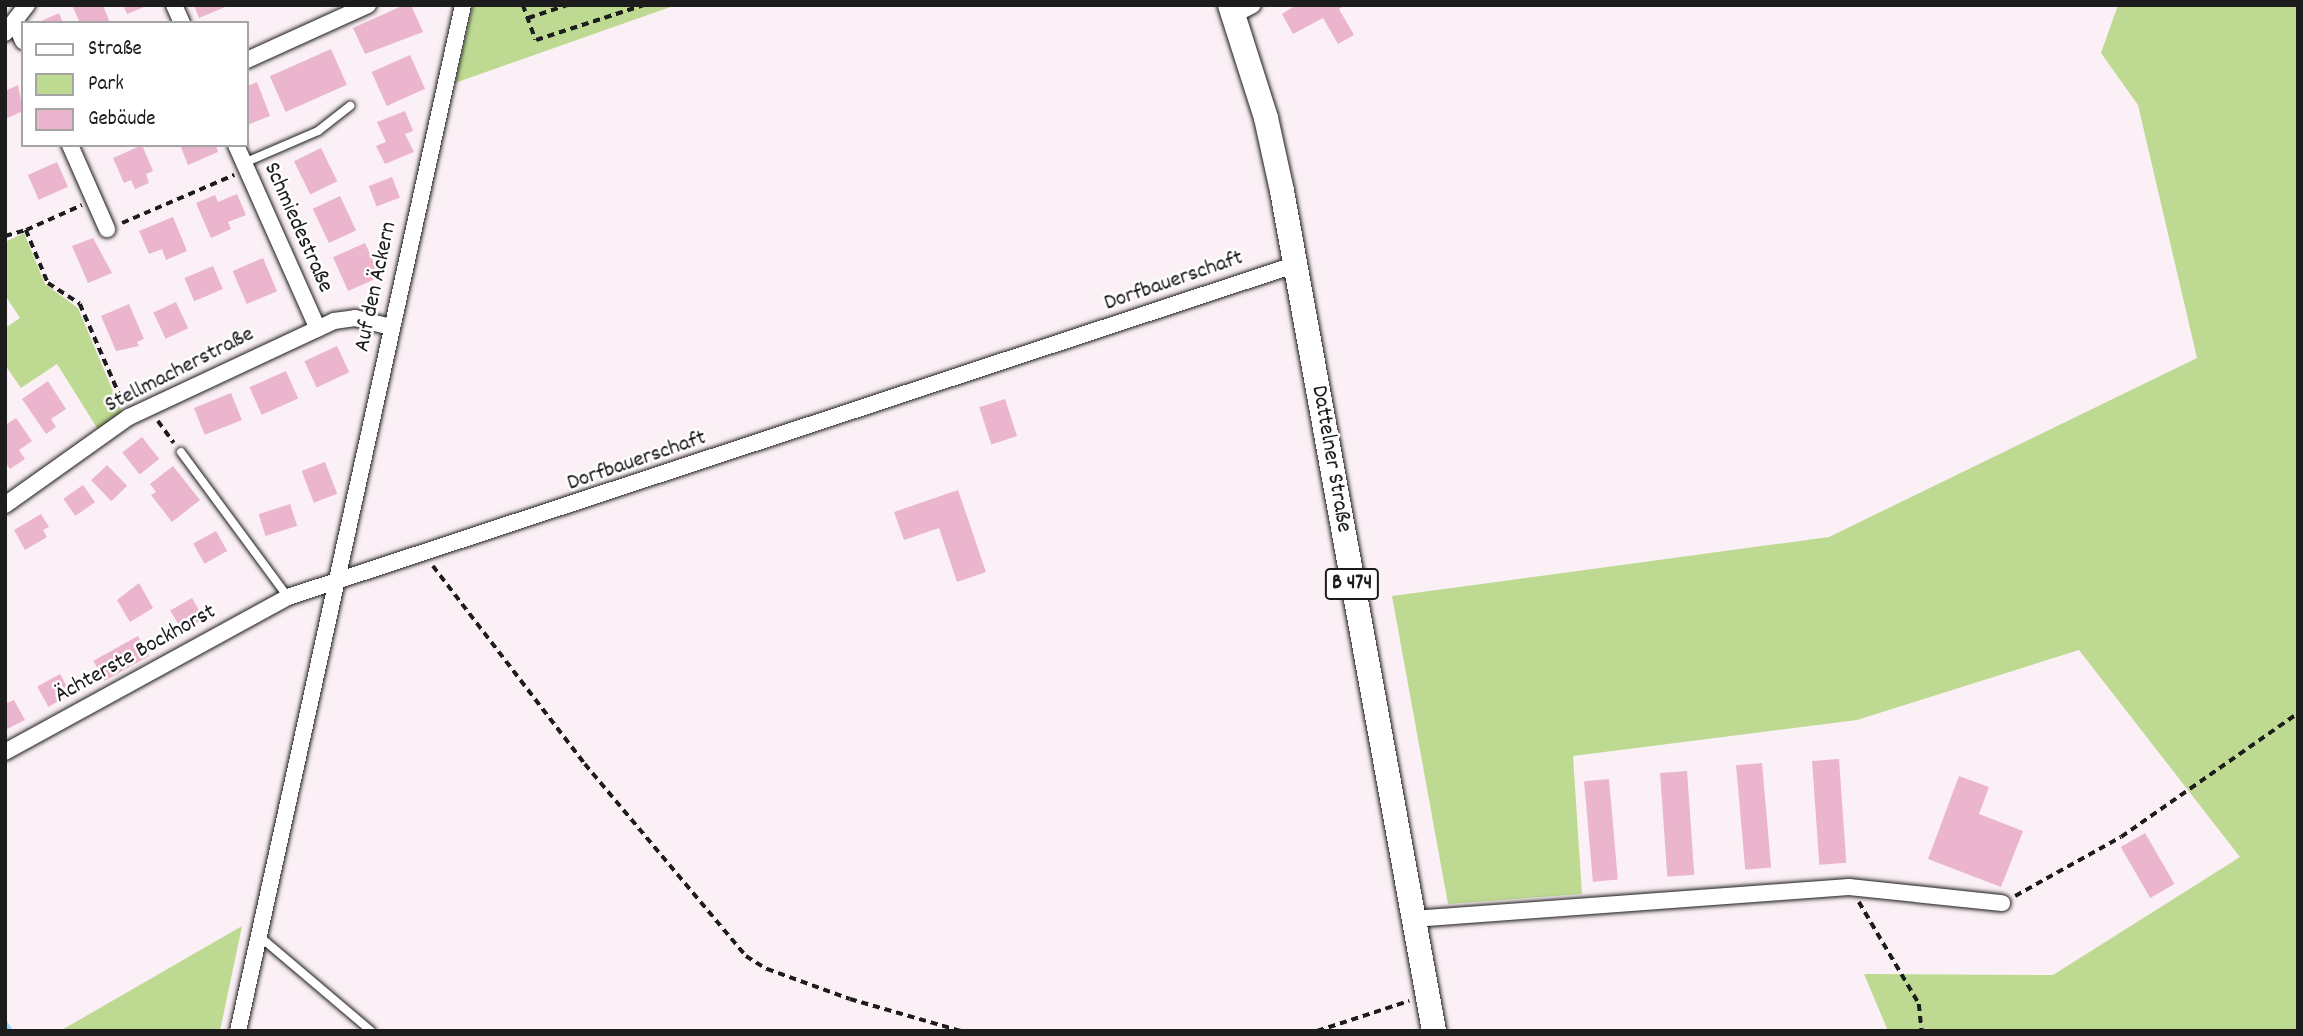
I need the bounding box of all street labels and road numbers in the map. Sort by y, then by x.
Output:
street label: Schmiedestraße [256,159,338,297]
street label: Auf den Äckern [350,219,404,355]
street label: Dorfbauerschaft [1101,245,1247,319]
street label: Stellmacherstraße [101,322,259,420]
street label: Dattelner Straße [1303,383,1357,535]
street label: Dorfbauerschaft [564,425,710,499]
road number: B 474 [1324,566,1380,602]
street label: Ächterste Bockhorst [51,599,221,711]

